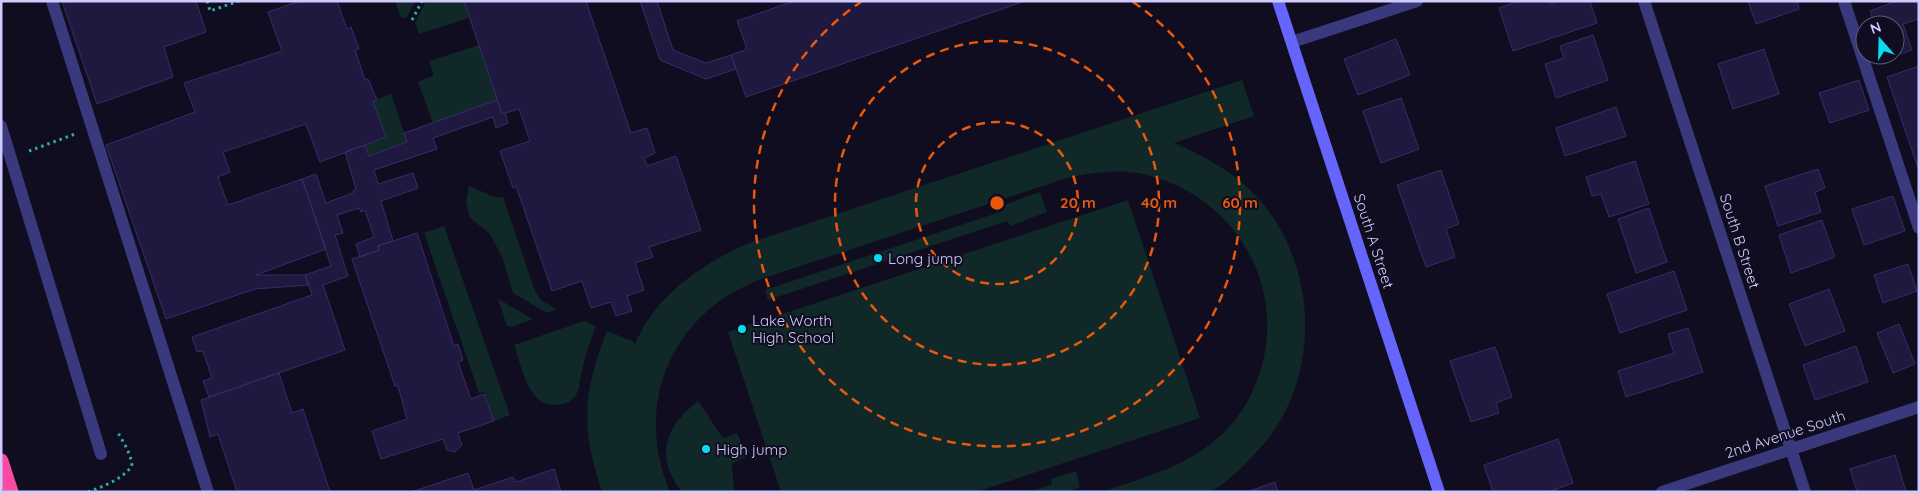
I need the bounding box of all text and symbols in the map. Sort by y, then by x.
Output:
north arrow [1855,15,1905,65]
text: N [1868,18,1883,38]
street label: South A Street [1350,191,1398,291]
street label: South B Street [1716,191,1764,291]
text: 20 m [1060,193,1096,212]
text: 40 m [1141,193,1177,212]
text: 60 m [1222,193,1258,212]
centre of rings [988,194,1006,212]
place label: Long jump [888,249,963,268]
marker: Long jump [872,252,884,264]
place label: Lake Worth High School [752,311,834,347]
marker: Lake Worth High School [736,323,748,335]
street label: 2nd Avenue South [1723,406,1847,462]
place label: High jump [716,440,787,459]
marker: High jump [700,443,712,455]

